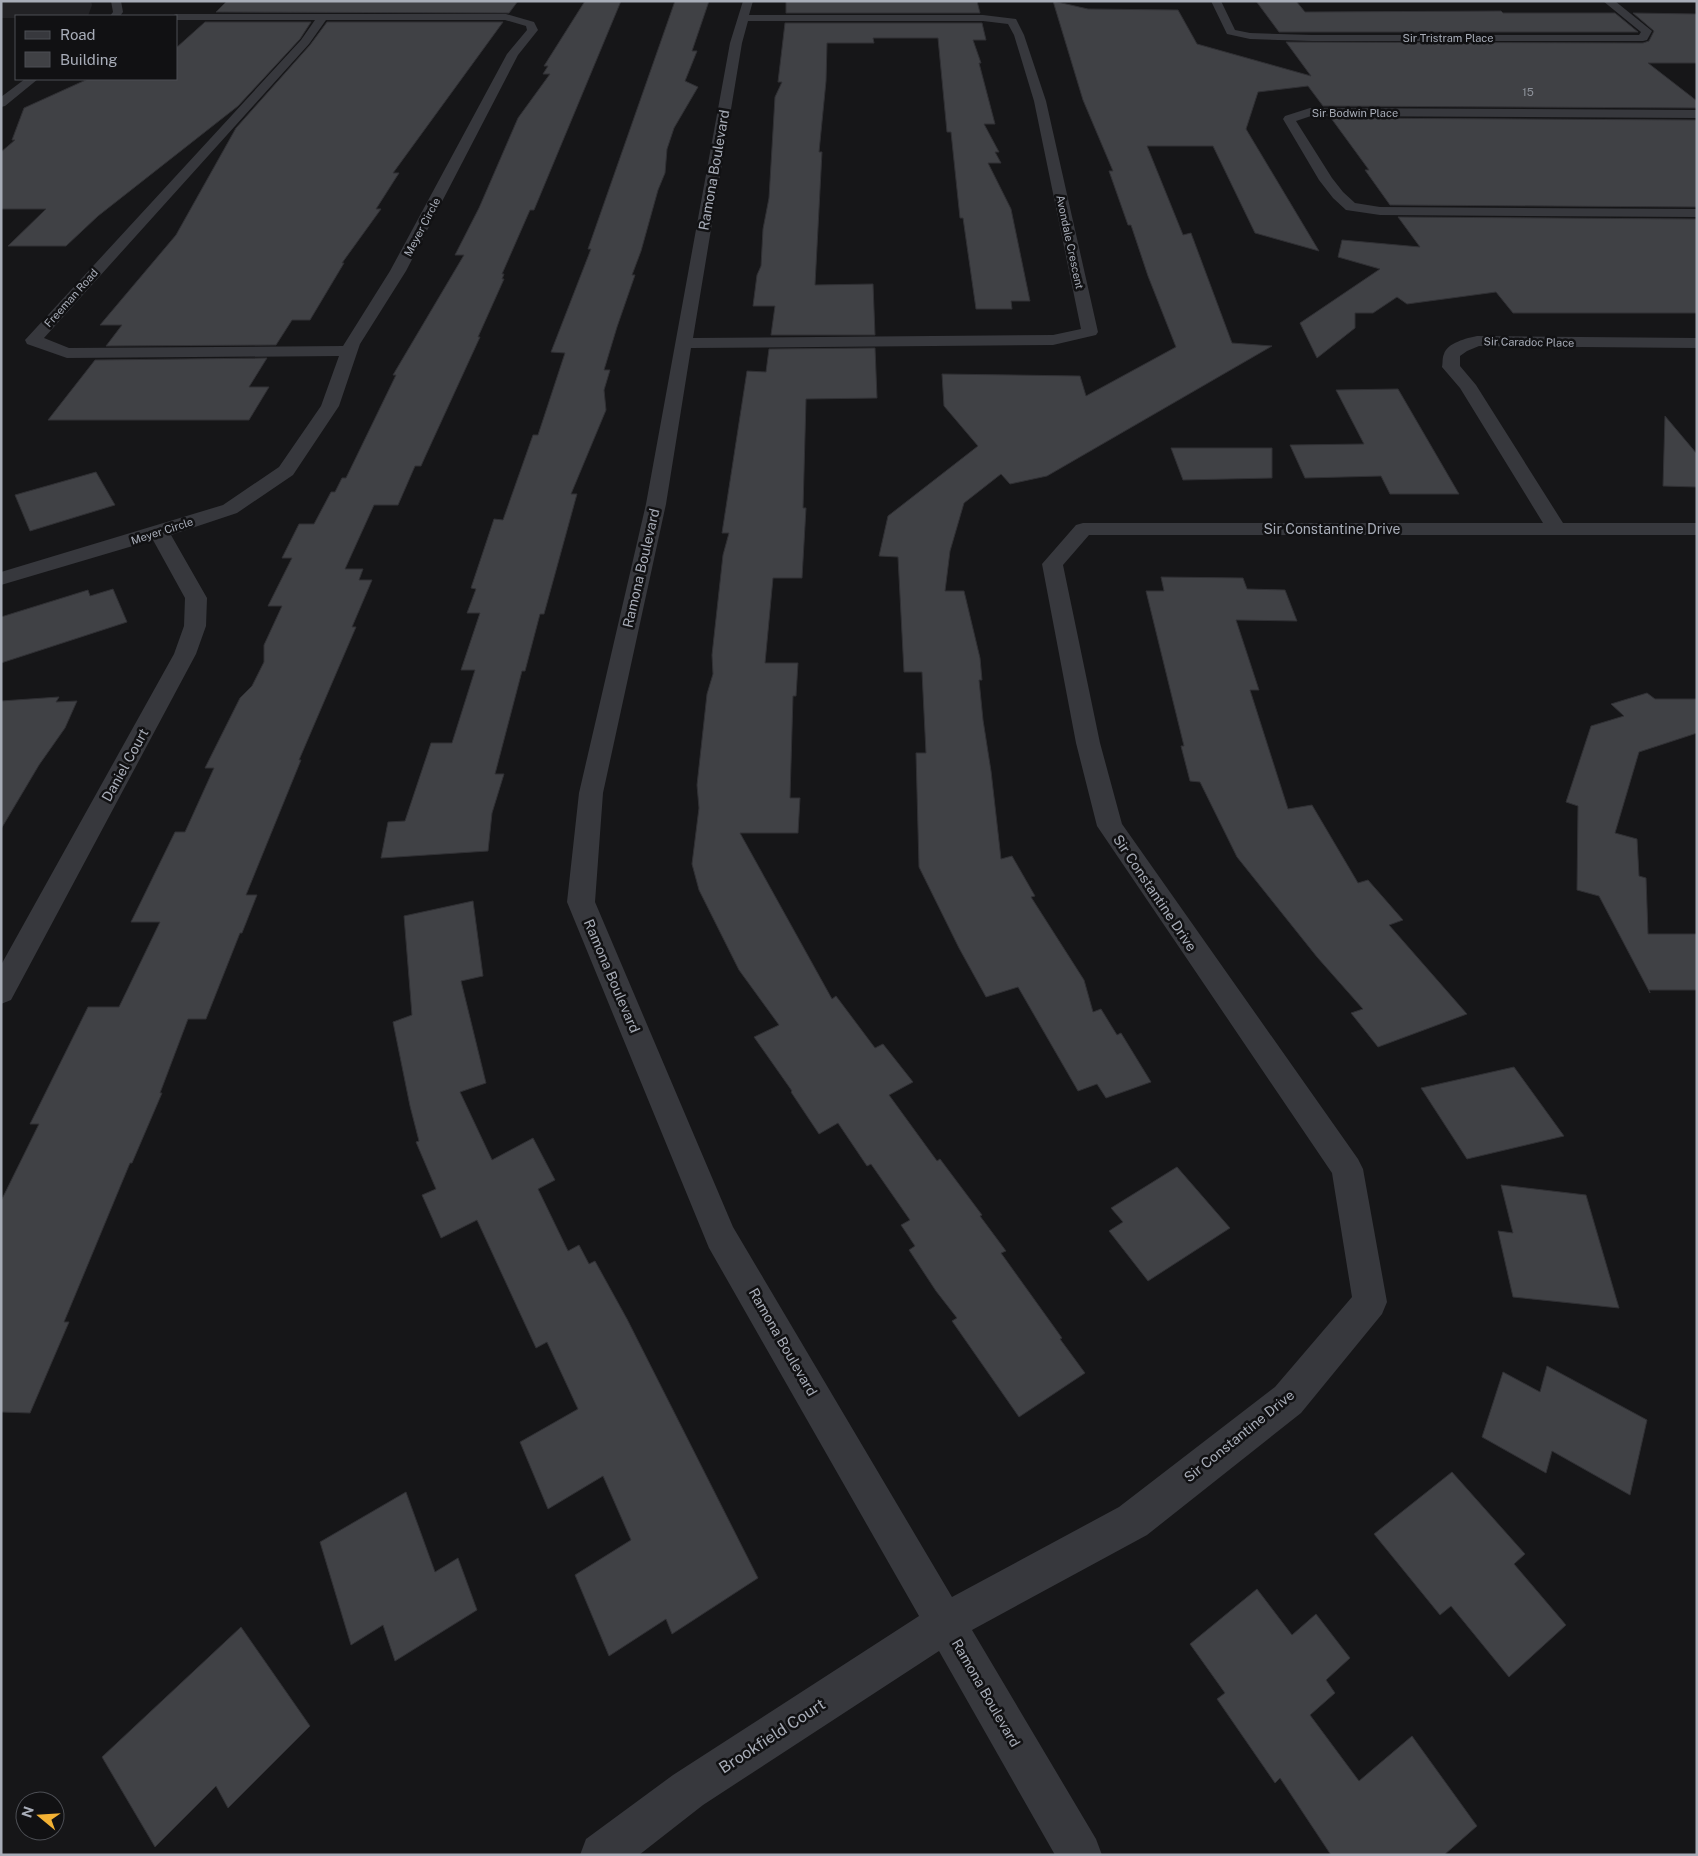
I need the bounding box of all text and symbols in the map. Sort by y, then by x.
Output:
legend [15,15,178,80]
text: Road [60,26,96,43]
street label: Sir Tristram Place [1403,32,1493,44]
text: Building [60,51,118,68]
house number: 15 [1522,86,1534,98]
street label: Sir Bodwin Place [1312,107,1398,119]
street label: Ramona Boulevard [696,109,732,231]
street label: Avondale Crescent [1054,194,1086,290]
street label: Meyer Circle [402,196,442,258]
street label: Freeman Road [42,267,100,329]
street label: Sir Caradoc Place [1483,335,1575,349]
street label: Ramona Boulevard [619,507,663,629]
street label: Meyer Circle [129,515,195,547]
street label: Sir Constantine Drive [1263,521,1401,537]
street label: Daniel Court [98,726,152,804]
street label: Sir Constantine Drive [1110,832,1200,954]
street label: Ramona Boulevard [581,917,643,1035]
street label: Ramona Boulevard [746,1285,820,1399]
street label: Sir Constantine Drive [1181,1387,1297,1485]
street label: Ramona Boulevard [949,1636,1023,1750]
street label: Brookfield Court [715,1695,829,1777]
north arrow [15,1791,65,1841]
text: N [18,1804,37,1820]

